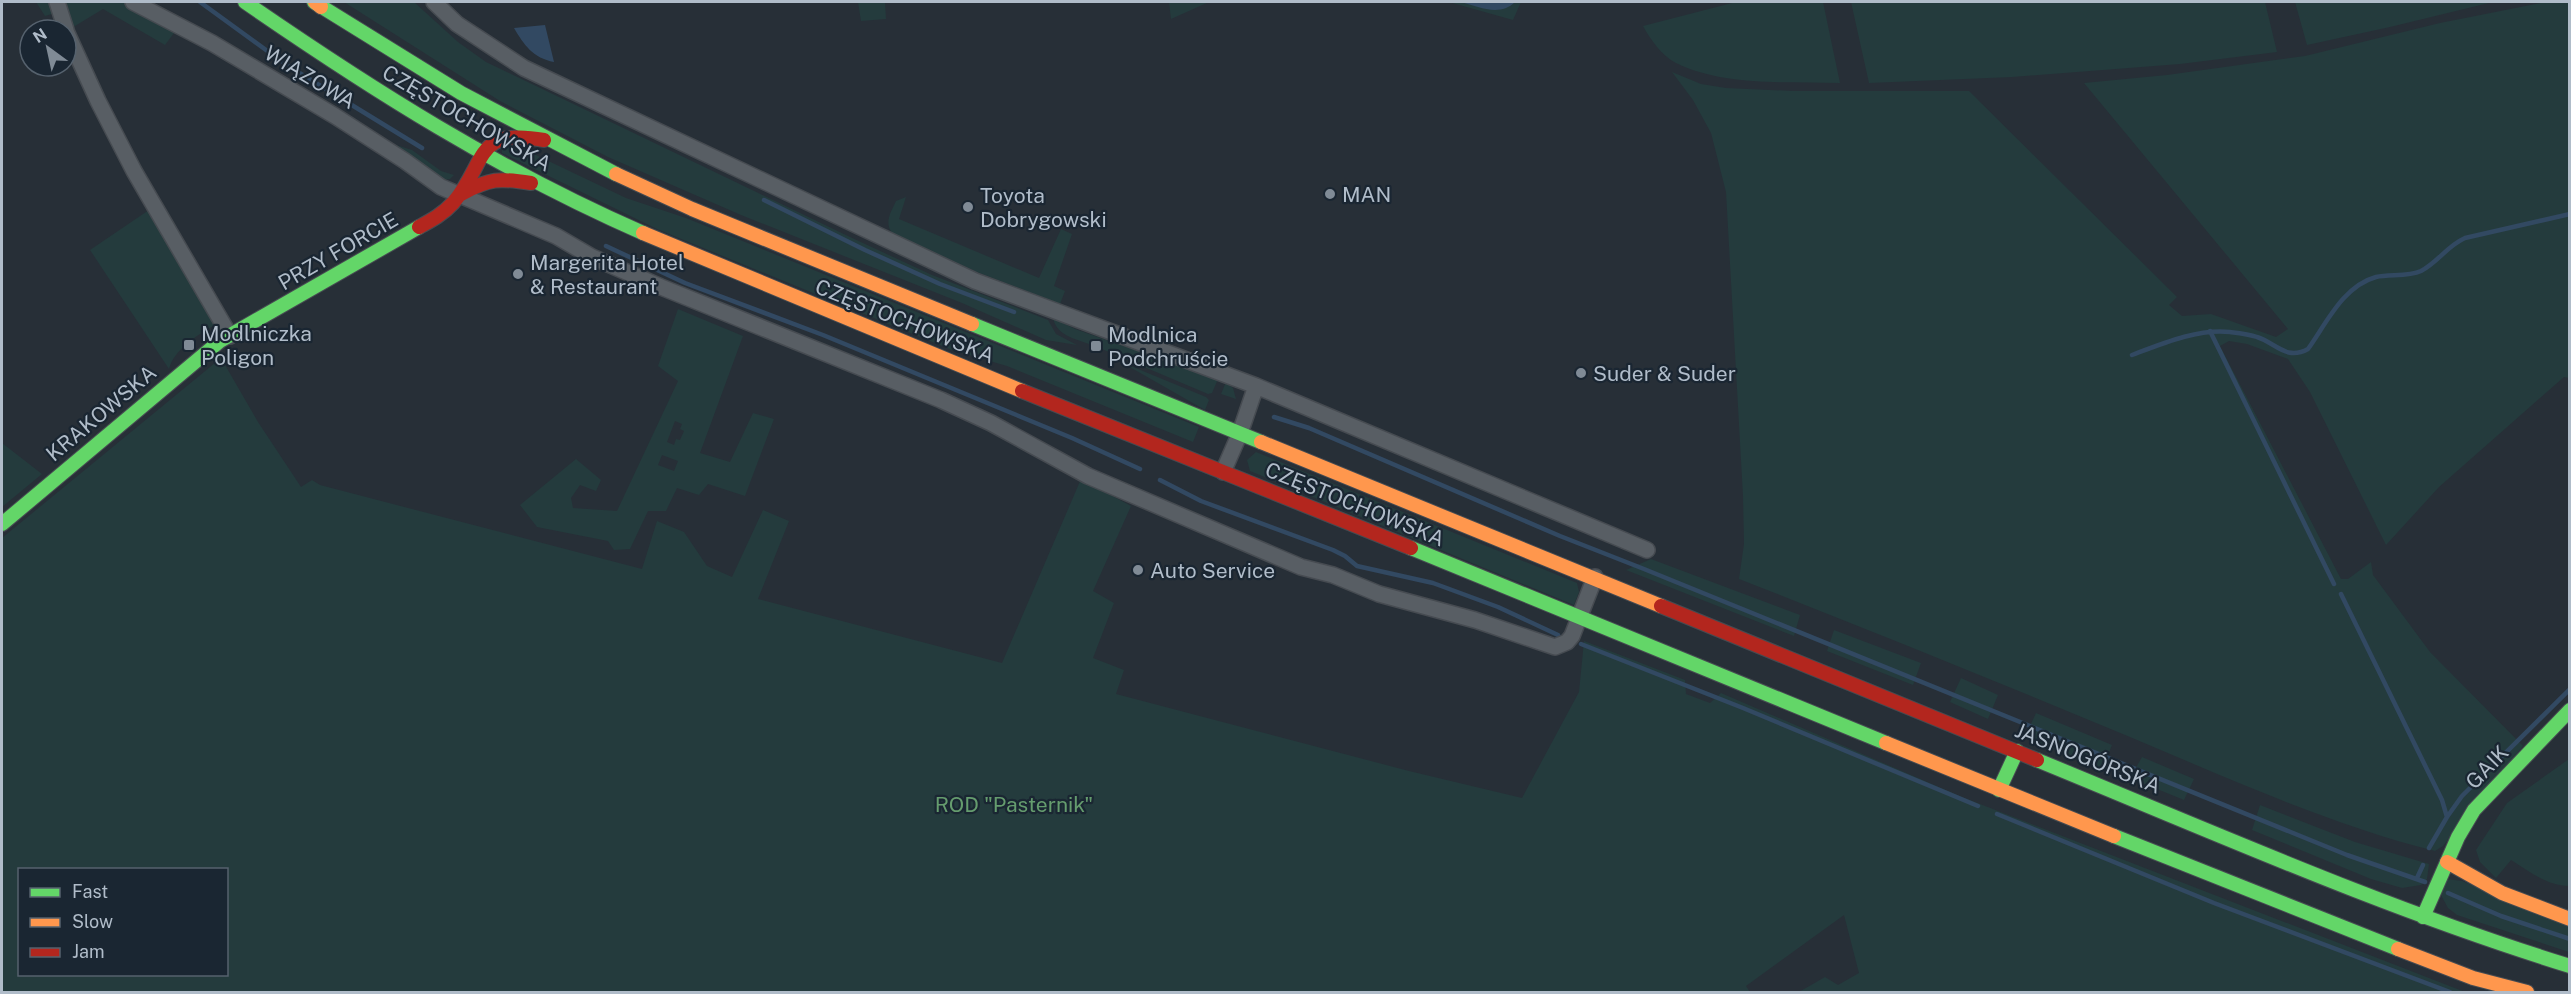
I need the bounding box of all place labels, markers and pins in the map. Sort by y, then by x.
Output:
place label: MAN [1342,182,1391,207]
place label: Toyota Dobrygowski [980,183,1107,232]
marker: MAN [1323,187,1337,201]
marker: Toyota Dobrygowski [961,200,975,214]
place label: Margerita Hotel & Restaurant [530,250,684,299]
marker: Margerita Hotel & Restaurant [511,267,525,281]
place label: Modlniczka Poligon [201,321,312,370]
place label: Modlnica Podchruście [1108,322,1228,371]
marker: Modlniczka Poligon [182,338,196,352]
marker: Modlnica Podchruście [1089,339,1103,353]
place label: Suder & Suder [1593,361,1736,386]
marker: Suder & Suder [1574,366,1588,380]
place label: Auto Service [1150,558,1275,583]
marker: Auto Service [1131,563,1145,577]

